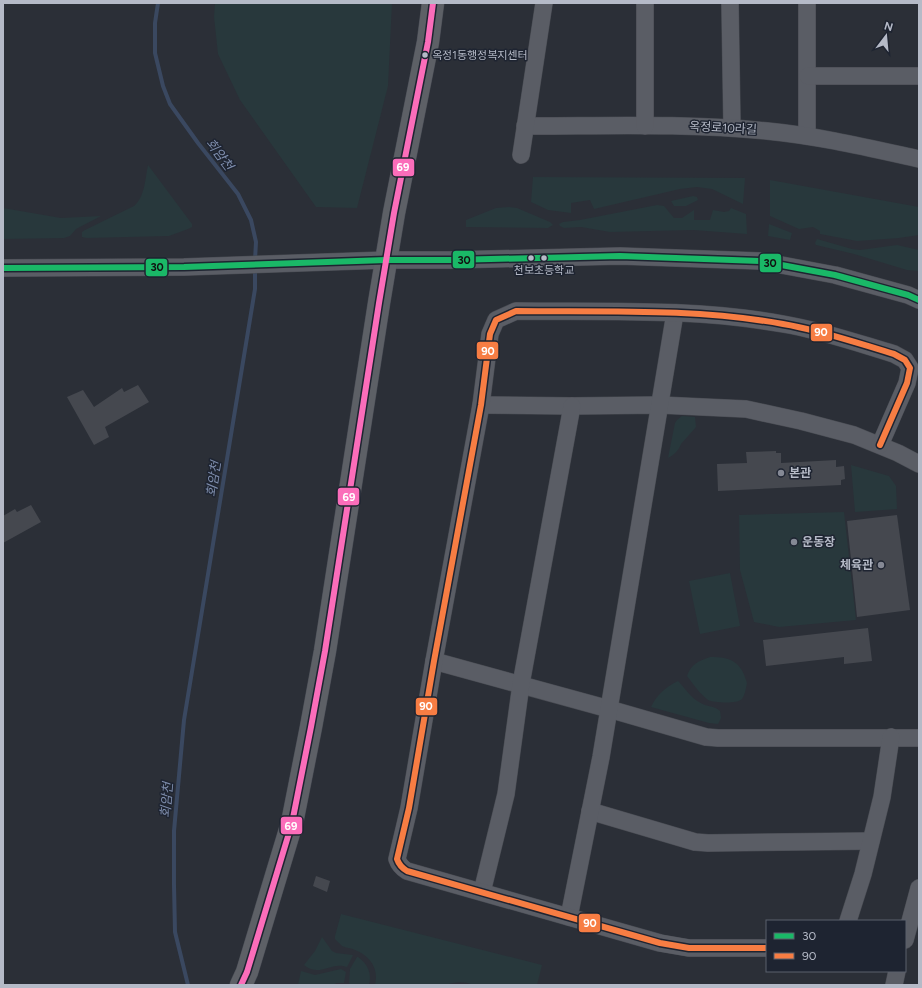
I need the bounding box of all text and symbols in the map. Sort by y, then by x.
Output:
north arrow [866,16,906,56]
text: N [883,19,895,34]
place label: 옥정1동행정복지센터 [432,49,528,62]
marker: 옥정1동행정복지센터 [420,50,430,60]
street label: 옥정로10라길 [689,119,757,137]
water label: 회암천 [203,135,237,174]
line badge: 69 [392,158,415,177]
text: 69 [397,161,409,174]
line badge: 30 [452,250,475,269]
unlabelled marker [526,253,536,263]
marker: 천보초등학교 [539,253,549,263]
line badge: 30 [759,253,782,273]
text: 30 [457,254,471,267]
text: 30 [763,257,777,270]
line badge: 30 [145,258,168,277]
text: 30 [150,261,164,274]
place label: 천보초등학교 [514,264,574,277]
line badge: 90 [810,323,833,342]
text: 90 [814,326,828,339]
line badge: 90 [476,341,499,360]
text: 90 [481,345,495,358]
water label: 회암천 [203,459,224,498]
place label: 본관 [789,466,811,480]
marker: 본관 [776,468,786,478]
line badge: 69 [337,487,360,506]
text: 69 [343,491,355,504]
place label: 운동장 [802,535,835,549]
marker: 운동장 [789,537,799,547]
place label: 체육관 [840,558,873,572]
marker: 체육관 [876,560,886,570]
line badge: 90 [415,697,438,716]
text: 90 [419,700,433,713]
water label: 회암천 [157,780,176,819]
line badge: 69 [280,816,303,835]
text: 69 [285,820,297,833]
line badge: 90 [578,913,601,933]
text: 90 [583,917,597,930]
legend [766,920,906,972]
text: 30 [802,929,817,943]
text: 90 [802,949,817,963]

